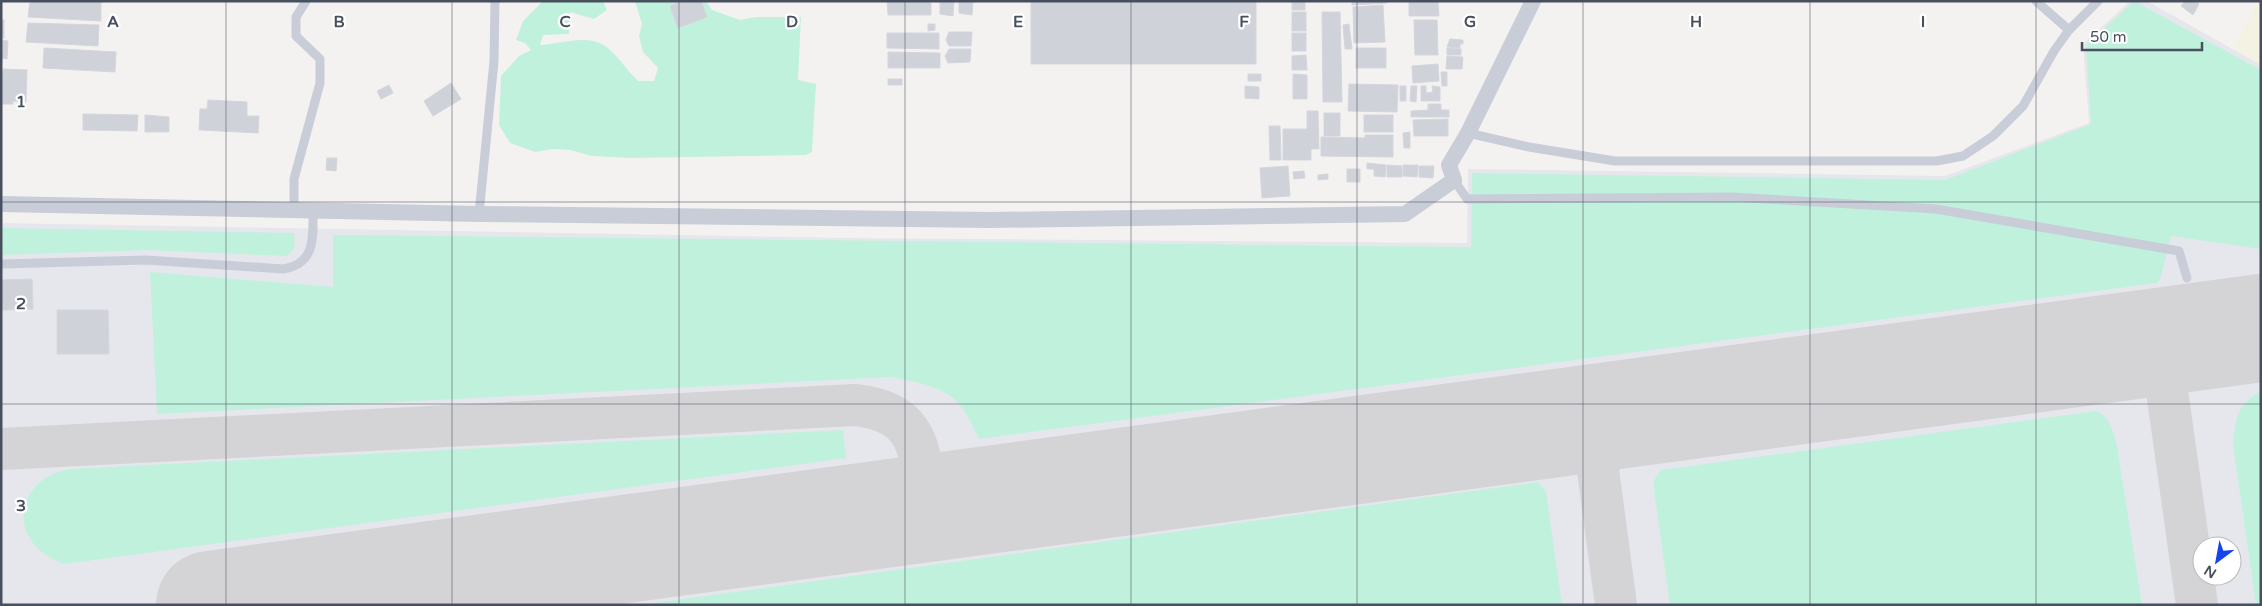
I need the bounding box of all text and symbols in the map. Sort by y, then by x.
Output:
text: A [107,12,119,32]
text: B [333,12,345,32]
text: C [559,12,571,32]
text: D [786,12,798,32]
text: E [1013,12,1023,32]
text: F [1239,12,1249,32]
text: G [1464,12,1476,32]
text: H [1690,12,1702,32]
text: I [1921,12,1925,32]
scale bar [2082,20,2202,52]
text: 50 m [2090,28,2127,46]
text: 1 [16,92,26,112]
text: 2 [16,294,26,314]
text: 3 [16,496,26,516]
north arrow [2192,536,2242,586]
text: N [2201,561,2220,582]

